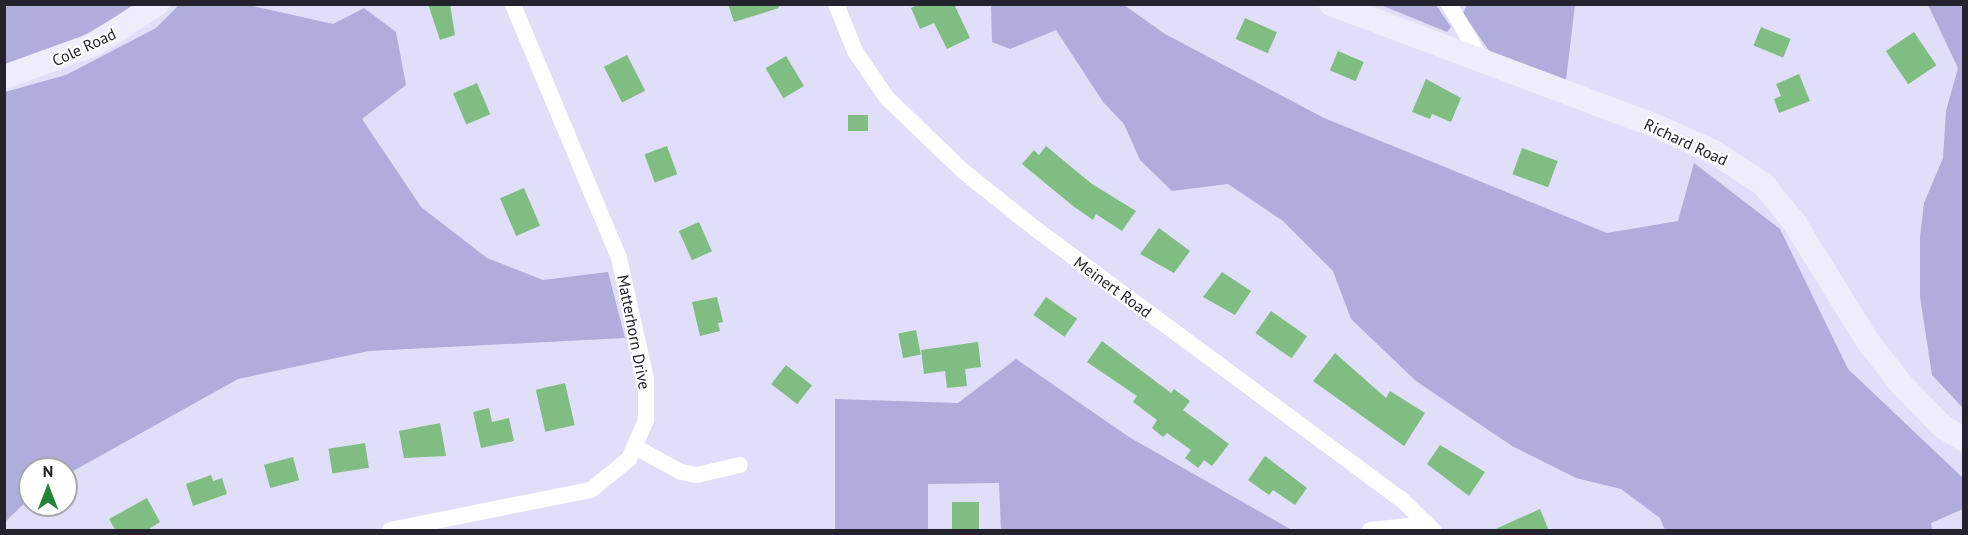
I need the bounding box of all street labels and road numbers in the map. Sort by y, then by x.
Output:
street label: Cole Road [49,24,119,70]
street label: Richard Road [1641,114,1731,170]
street label: Meinert Road [1070,252,1156,322]
street label: Matterhorn Drive [613,273,655,391]

